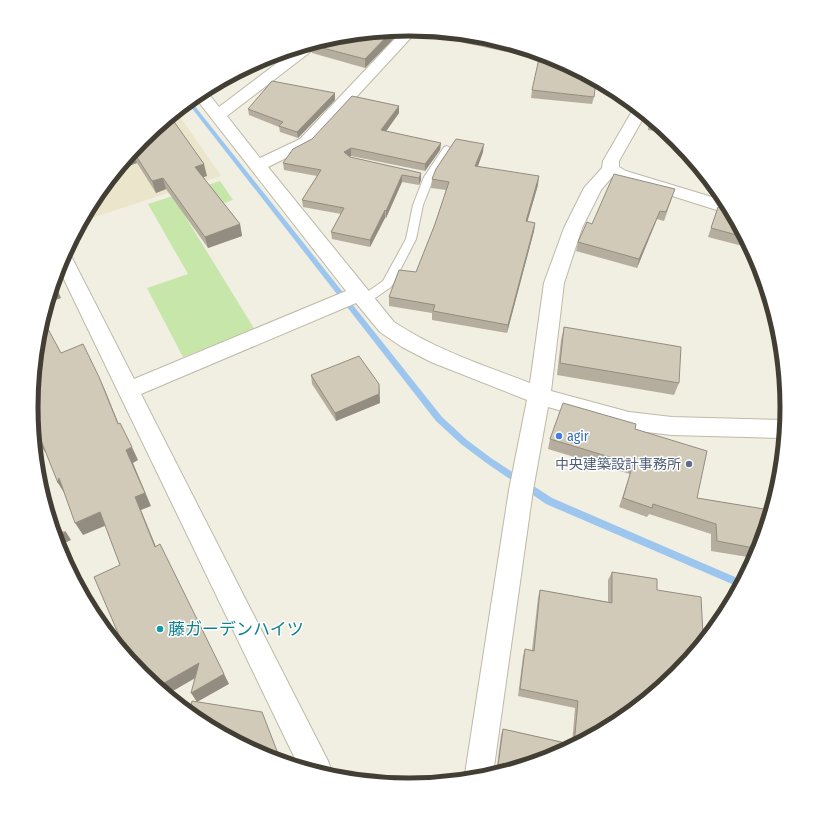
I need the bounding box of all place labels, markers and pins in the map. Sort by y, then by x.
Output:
place label: agir [567,428,589,445]
marker: agir [554,431,564,441]
place label: 中央建築設計事務所 [555,456,681,473]
marker: 中央建築設計事務所 [684,459,694,469]
place label: 藤ガーデンハイツ [168,619,304,640]
marker: 藤ガーデンハイツ [155,624,165,634]

